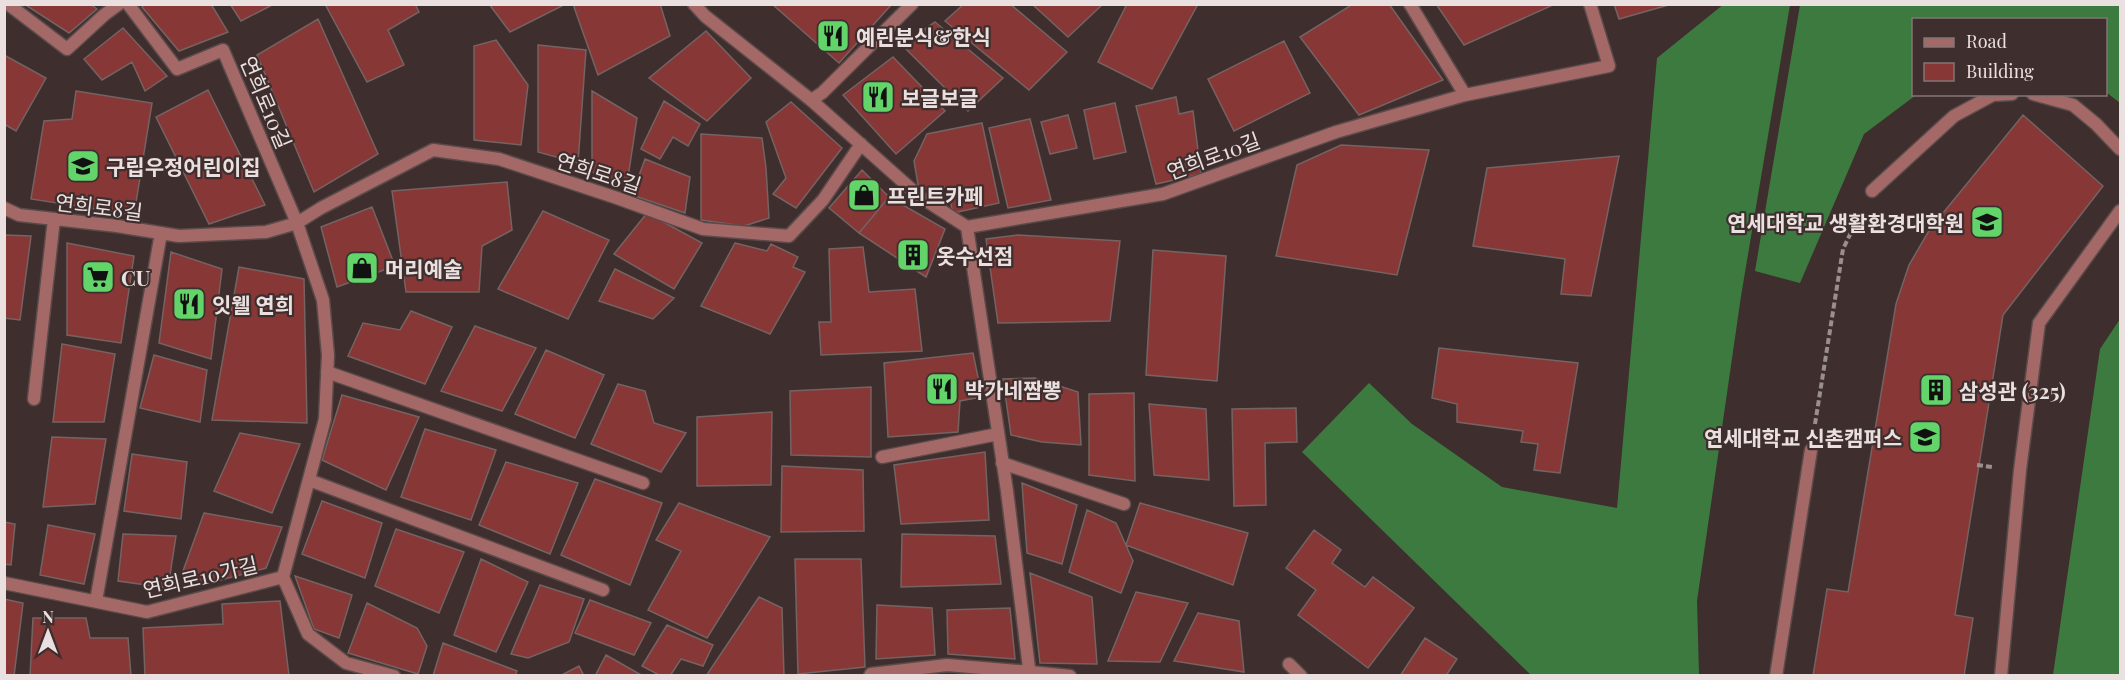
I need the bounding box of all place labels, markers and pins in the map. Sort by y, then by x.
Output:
restaurant icon: 예린분식&한식 [815,18,851,54]
place label: 예린분식&한식 [856,22,991,50]
restaurant icon: 보글보글 [860,79,896,115]
place label: 보글보글 [901,83,978,111]
school or university icon: 구립우정어린이집 [65,148,101,184]
place label: 구립우정어린이집 [106,152,261,180]
shop icon: 프린트카페 [846,177,882,213]
place label: 프린트카페 [887,181,984,209]
school or university icon: 연세대학교 생활환경대학원 [1969,204,2005,240]
place label: 연세대학교 생활환경대학원 [1727,208,1964,236]
building icon: 옷수선점 [895,237,931,273]
place label: 옷수선점 [936,241,1013,269]
shop icon: 머리예술 [344,250,380,286]
place label: 머리예술 [385,254,462,282]
supermarket icon: CU [80,259,116,295]
place label: CU [121,263,151,291]
restaurant icon: 잇웰 연희 [171,286,207,322]
place label: 잇웰 연희 [212,290,294,318]
restaurant icon: 박가네짬뽕 [924,371,960,407]
building icon: 삼성관 (325) [1918,372,1954,408]
place label: 박가네짬뽕 [965,375,1062,403]
place label: 삼성관 (325) [1959,376,2066,404]
school or university icon: 연세대학교 신촌캠퍼스 [1907,419,1943,455]
place label: 연세대학교 신촌캠퍼스 [1704,423,1902,451]

